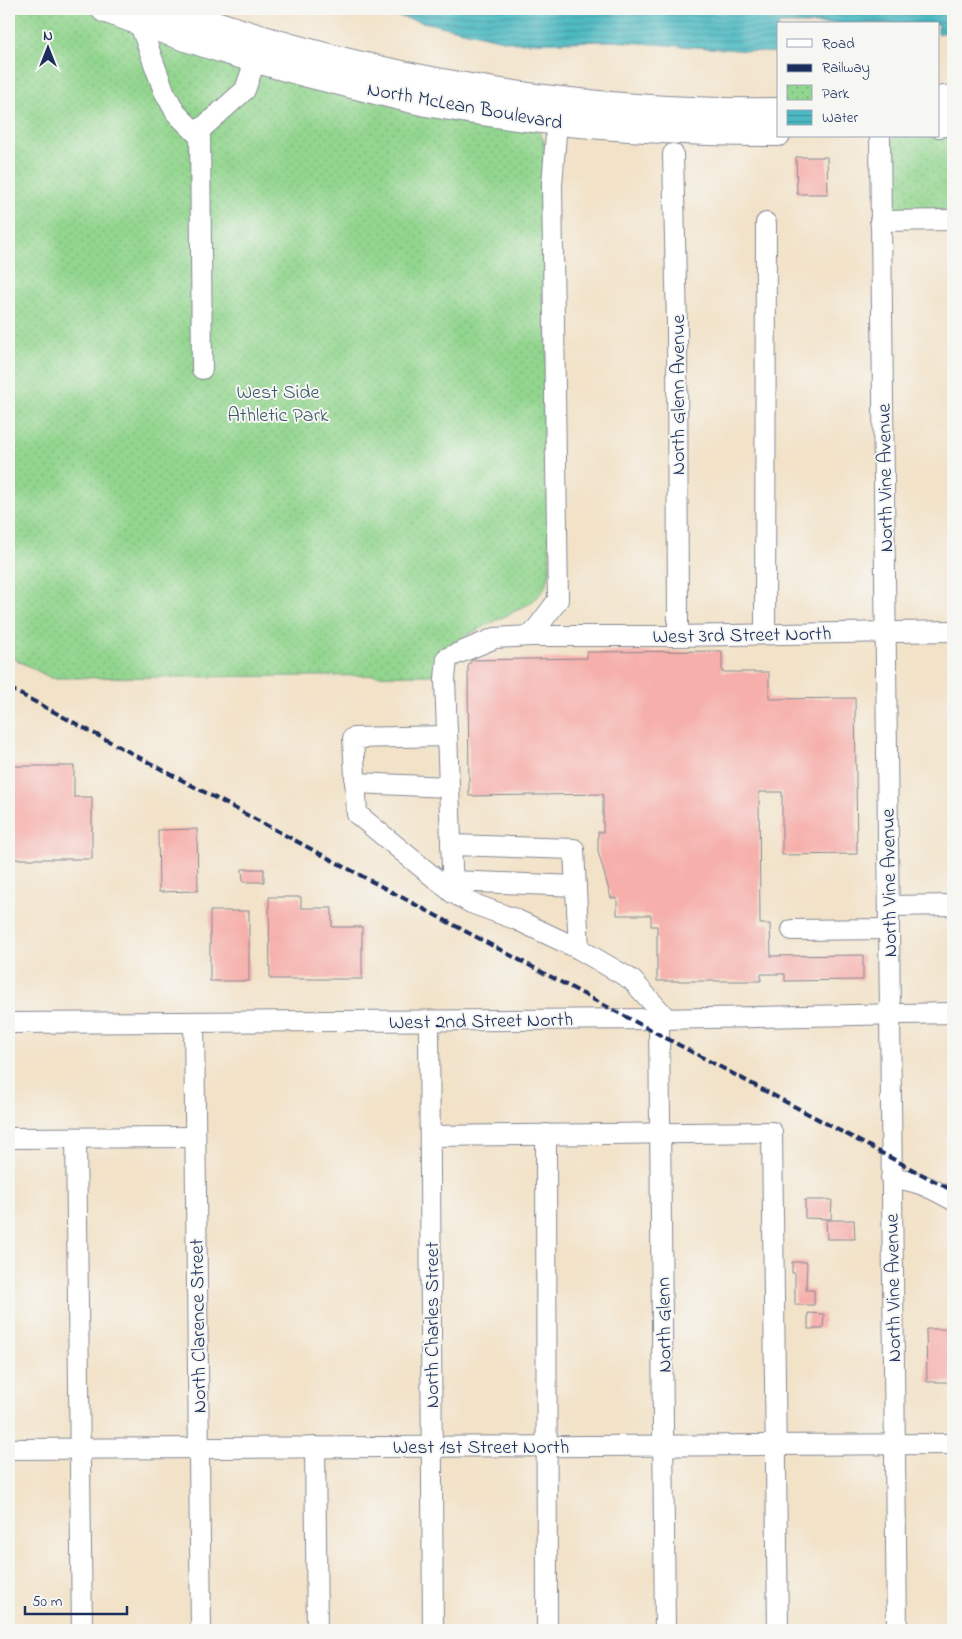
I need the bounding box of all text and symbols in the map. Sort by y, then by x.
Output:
north arrow [22,22,72,72]
legend [777,22,940,138]
text: N [43,26,53,47]
text: Road [822,33,855,55]
text: Railway [822,57,870,80]
street label: North McLean Boulevard [365,76,565,139]
text: Park [822,83,850,105]
text: Water [822,107,858,129]
street label: North Glenn Avenue [665,315,694,475]
park label: West Side Athletic Park [227,379,329,431]
street label: North Vine Avenue [871,403,902,553]
street label: West 3rd Street North [652,620,832,653]
street label: North Vine Avenue [875,808,906,958]
street label: West 2nd Street North [389,1006,573,1039]
street label: North Vine Avenue [879,1213,910,1363]
street label: North Clarence Street [183,1238,216,1414]
street label: North Charles Street [419,1241,448,1408]
street label: North Glenn [650,1277,681,1373]
street label: West 1st Street North [393,1434,569,1463]
scale bar [25,1584,128,1616]
text: 50 m [32,1591,63,1613]

